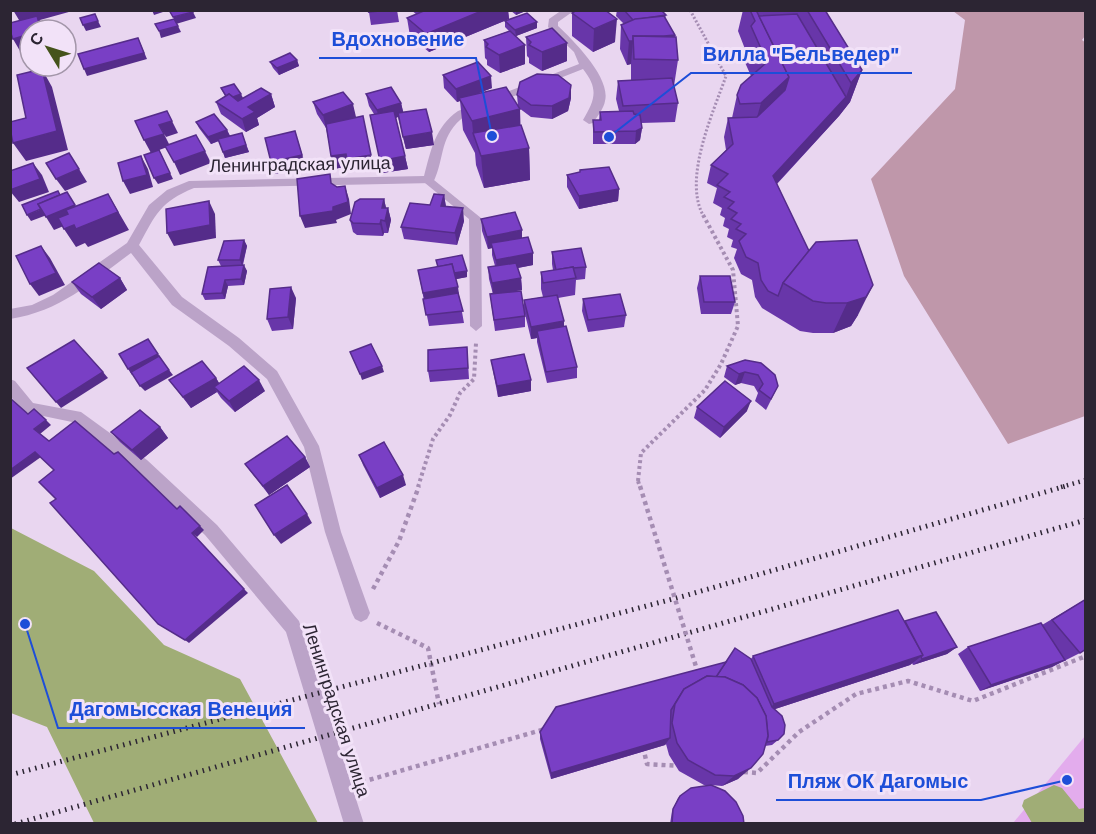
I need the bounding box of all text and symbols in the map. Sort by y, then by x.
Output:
north arrow [18,18,78,78]
callout: Вдохновение [319,20,476,58]
text: Вдохновение [332,27,464,51]
text: С [26,28,48,49]
callout: Вилла "Бельведер" [691,35,912,73]
text: Вилла "Бельведер" [703,42,899,66]
street label: Ленинградская улица [209,152,392,176]
street label: Ленинградская улица [299,620,375,800]
callout: Дагомысская Венеция [58,690,305,728]
text: Дагомысская Венеция [69,697,293,721]
callout: Пляж ОК Дагомыс [776,762,981,800]
text: Пляж ОК Дагомыс [788,769,968,793]

